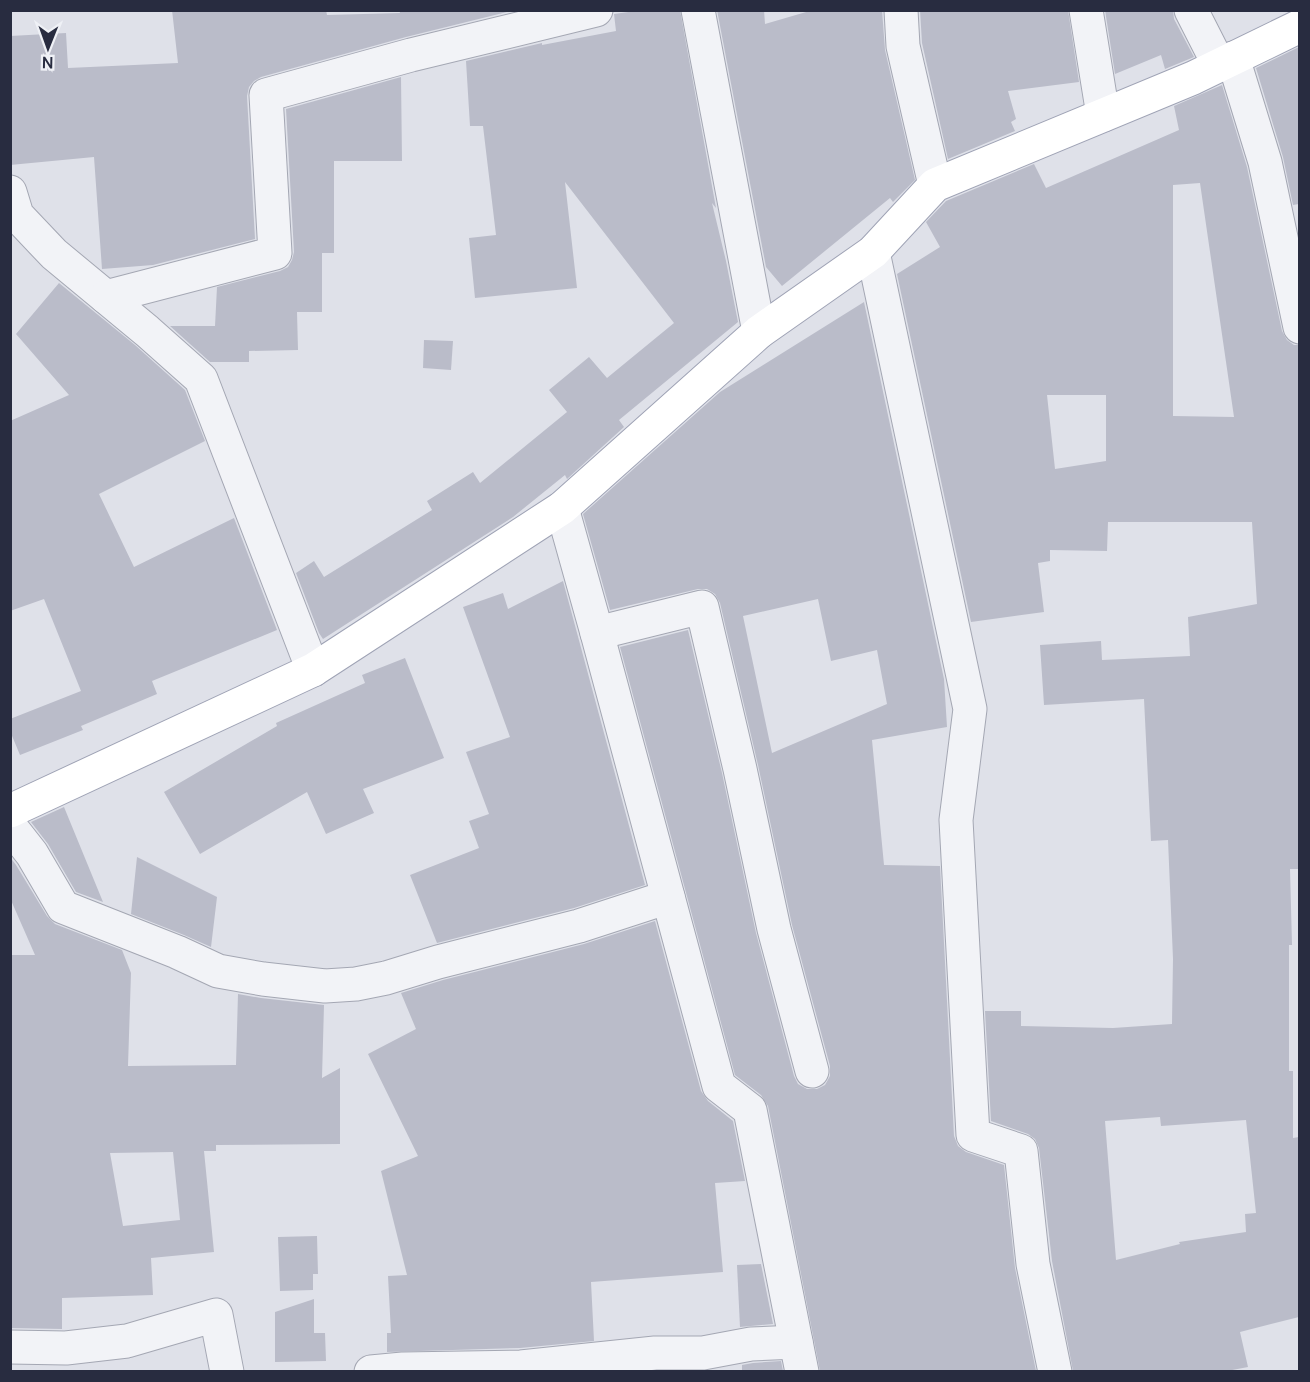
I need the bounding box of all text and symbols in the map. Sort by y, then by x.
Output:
north arrow [18,18,78,78]
text: N [42,52,54,74]

